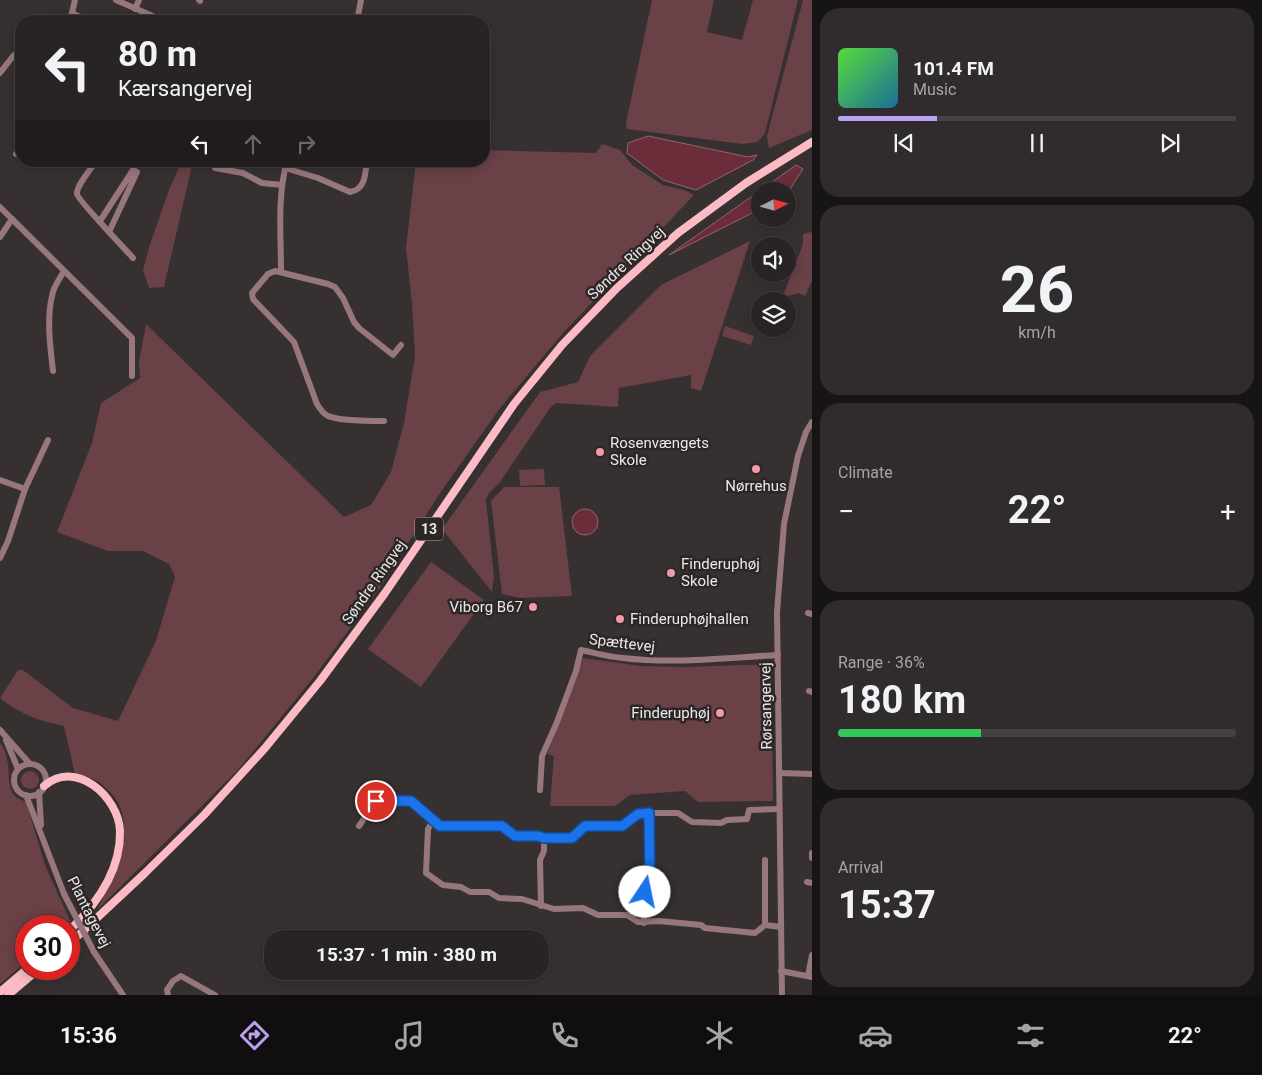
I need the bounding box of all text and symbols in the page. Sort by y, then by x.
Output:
text: 80 m [118,34,197,75]
icon: left [35,35,100,100]
text: 101.4 FM [913,57,994,80]
text: Kærsangervej [118,76,252,101]
text: Music [913,80,956,99]
icon: previous [890,129,918,157]
icon: pause [1023,129,1051,157]
icon: next [1156,129,1184,157]
icon: left [186,130,214,158]
icon: ahead [239,130,267,158]
icon: right [292,130,320,158]
north arrow [751,182,796,228]
map controls [751,182,796,337]
street label: Søndre Ringvej [584,223,668,303]
button: sound [751,237,796,282]
text: 26 [1000,252,1074,328]
button: layers [751,292,796,337]
text: km/h [1018,323,1056,342]
place label: Rosenvængets Skole [610,434,709,469]
marker: Rosenvængets Skole [594,446,606,458]
marker: Nørrehus [750,463,762,475]
text: Climate [838,463,893,482]
place label: Nørrehus [725,477,787,495]
text: 22° [1008,488,1066,532]
text: − [838,495,854,528]
text: + [1220,495,1236,528]
road number: 13 [415,518,443,540]
street label: Søndre Ringvej [338,536,410,628]
place label: Finderuphøj Skole [681,555,760,590]
marker: Finderuphøj Skole [665,567,677,579]
place label: Viborg B67 [450,598,523,616]
marker: Viborg B67 [527,601,539,613]
place label: Finderuphøjhallen [630,610,749,628]
marker: Finderuphøjhallen [614,613,626,625]
street label: Spættevej [588,630,656,656]
text: Range · 36% [838,653,925,672]
street label: Rørsangervej [756,662,776,750]
text: 180 km [838,678,966,722]
place label: Finderuphøj [631,704,710,722]
marker: Finderuphøj [714,707,726,719]
pin [355,780,397,822]
icon: arrive [362,787,390,815]
text: Arrival [838,858,883,877]
position arrow [618,865,670,917]
street label: Plantagevej [63,873,115,951]
text: 15:37 [838,883,936,927]
speed limit sign: 30 [15,915,80,980]
text: 15:37 · 1 min · 380 m [316,943,497,966]
icon: directions [237,1018,272,1053]
icon: music [392,1018,427,1053]
icon: phone [547,1018,582,1053]
icon: climate [702,1018,737,1053]
icon: car [858,1018,893,1053]
icon: filters [1013,1018,1048,1053]
text: 15:36 [60,1023,117,1048]
text: 22° [1168,1023,1202,1048]

